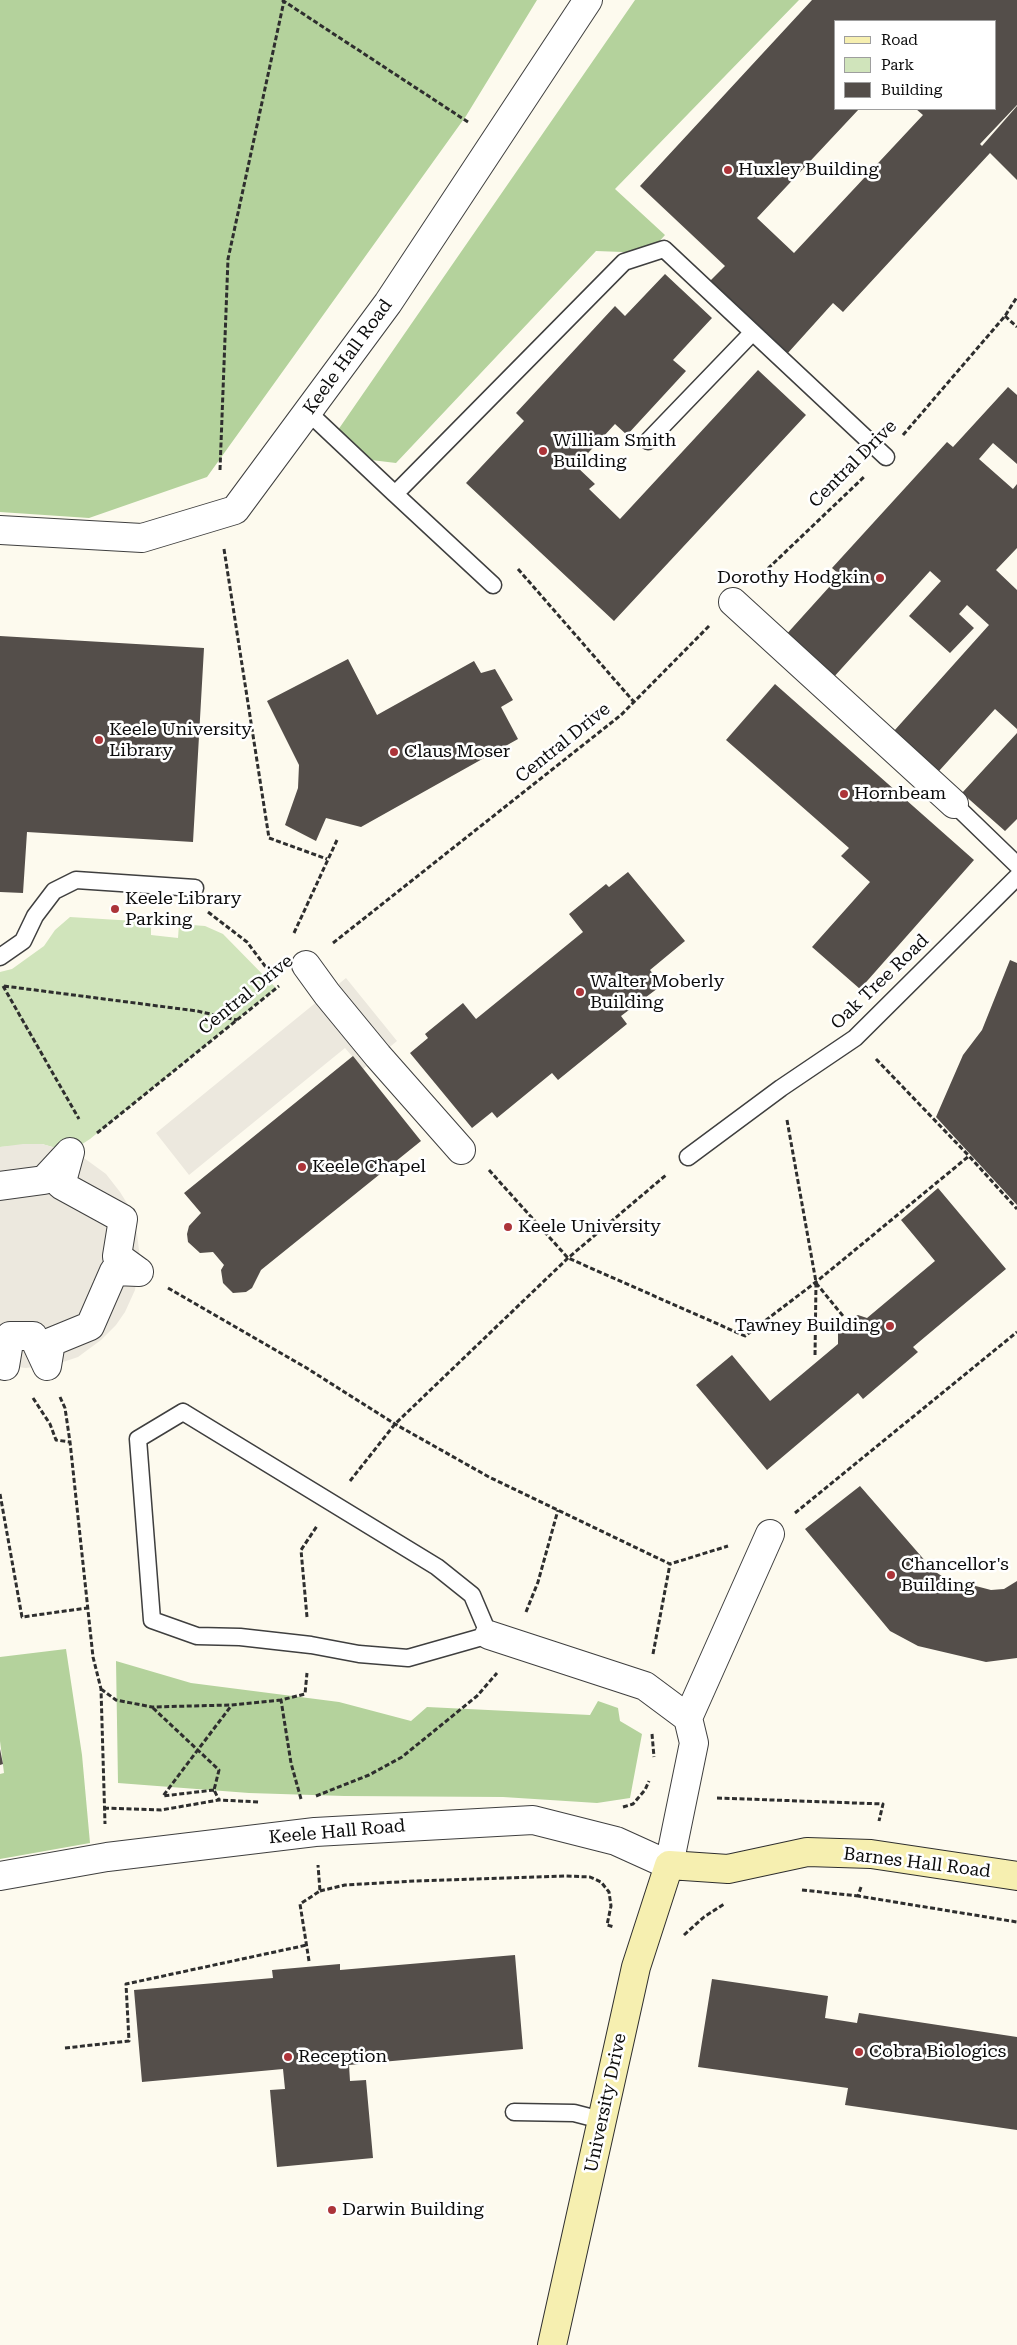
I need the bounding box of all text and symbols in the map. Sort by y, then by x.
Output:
legend [834,20,997,110]
text: Road [881,31,918,49]
text: Park [881,56,914,74]
text: Building [881,81,942,99]
place label: Huxley Building [738,159,879,181]
marker: Huxley Building [722,164,734,176]
street label: Keele Hall Road [299,295,397,419]
street label: Central Drive [805,416,901,512]
place label: William Smith Building [553,430,676,472]
marker: William Smith Building [537,445,549,457]
place label: Dorothy Hodgkin [717,567,870,589]
marker: Dorothy Hodgkin [874,572,886,584]
street label: Central Drive [511,698,615,788]
place label: Keele University Library [109,719,252,762]
marker: Keele University Library [93,734,105,746]
place label: Claus Moser [404,741,510,763]
marker: Claus Moser [388,746,400,758]
place label: Hornbeam [854,783,946,805]
marker: Hornbeam [838,788,850,800]
place label: Keele Library Parking [125,888,241,931]
marker: Keele Library Parking [109,903,121,915]
street label: Oak Tree Road [827,930,933,1034]
street label: Central Drive [194,950,298,1040]
place label: Walter Moberly Building [590,971,724,1014]
marker: Walter Moberly Building [574,986,586,998]
place label: Keele Chapel [312,1156,426,1178]
marker: Keele Chapel [296,1161,308,1173]
place label: Keele University [518,1216,661,1238]
marker: Keele University [502,1221,514,1233]
place label: Tawney Building [735,1315,880,1337]
marker: Tawney Building [884,1320,896,1332]
place label: Chancellor's Building [901,1554,1009,1596]
marker: Chancellor's Building [885,1569,897,1581]
street label: Keele Hall Road [268,1815,406,1849]
street label: Barnes Hall Road [842,1843,992,1883]
street label: University Drive [581,2031,631,2175]
place label: Cobra Biologics [869,2041,1006,2063]
place label: Reception [298,2046,387,2068]
marker: Cobra Biologics [853,2046,865,2058]
marker: Reception [282,2051,294,2063]
place label: Darwin Building [342,2199,484,2221]
marker: Darwin Building [326,2204,338,2216]

